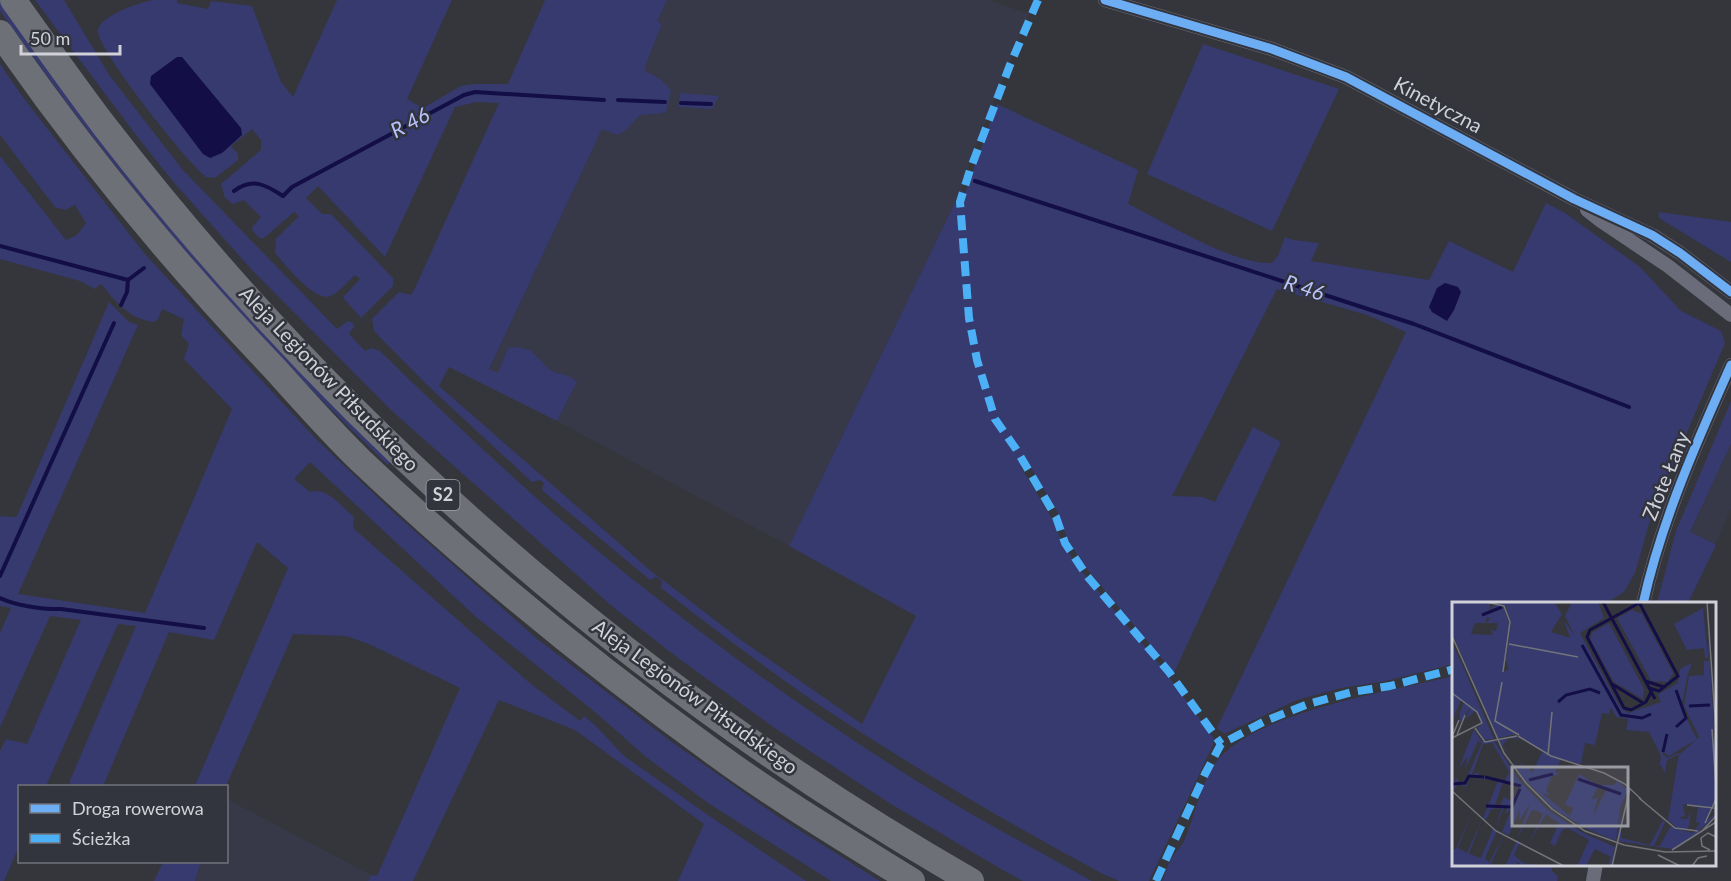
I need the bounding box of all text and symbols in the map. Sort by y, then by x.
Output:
scale bar [21,18,120,56]
text: 50 m [30,27,70,49]
street label: Kinetyczna [1390,71,1487,137]
water label: R 46 [386,101,433,142]
water label: R 46 [1281,268,1328,305]
street label: Aleja Legionów Piłsudskiego [235,281,424,476]
street label: Złote Łany [1636,427,1694,524]
road number: S2 [426,480,460,510]
inset map [1452,602,1716,866]
street label: Aleja Legionów Piłsudskiego [588,614,803,779]
legend [18,785,228,863]
text: Droga rowerowa [72,797,204,819]
text: Ścieżka [72,827,130,849]

